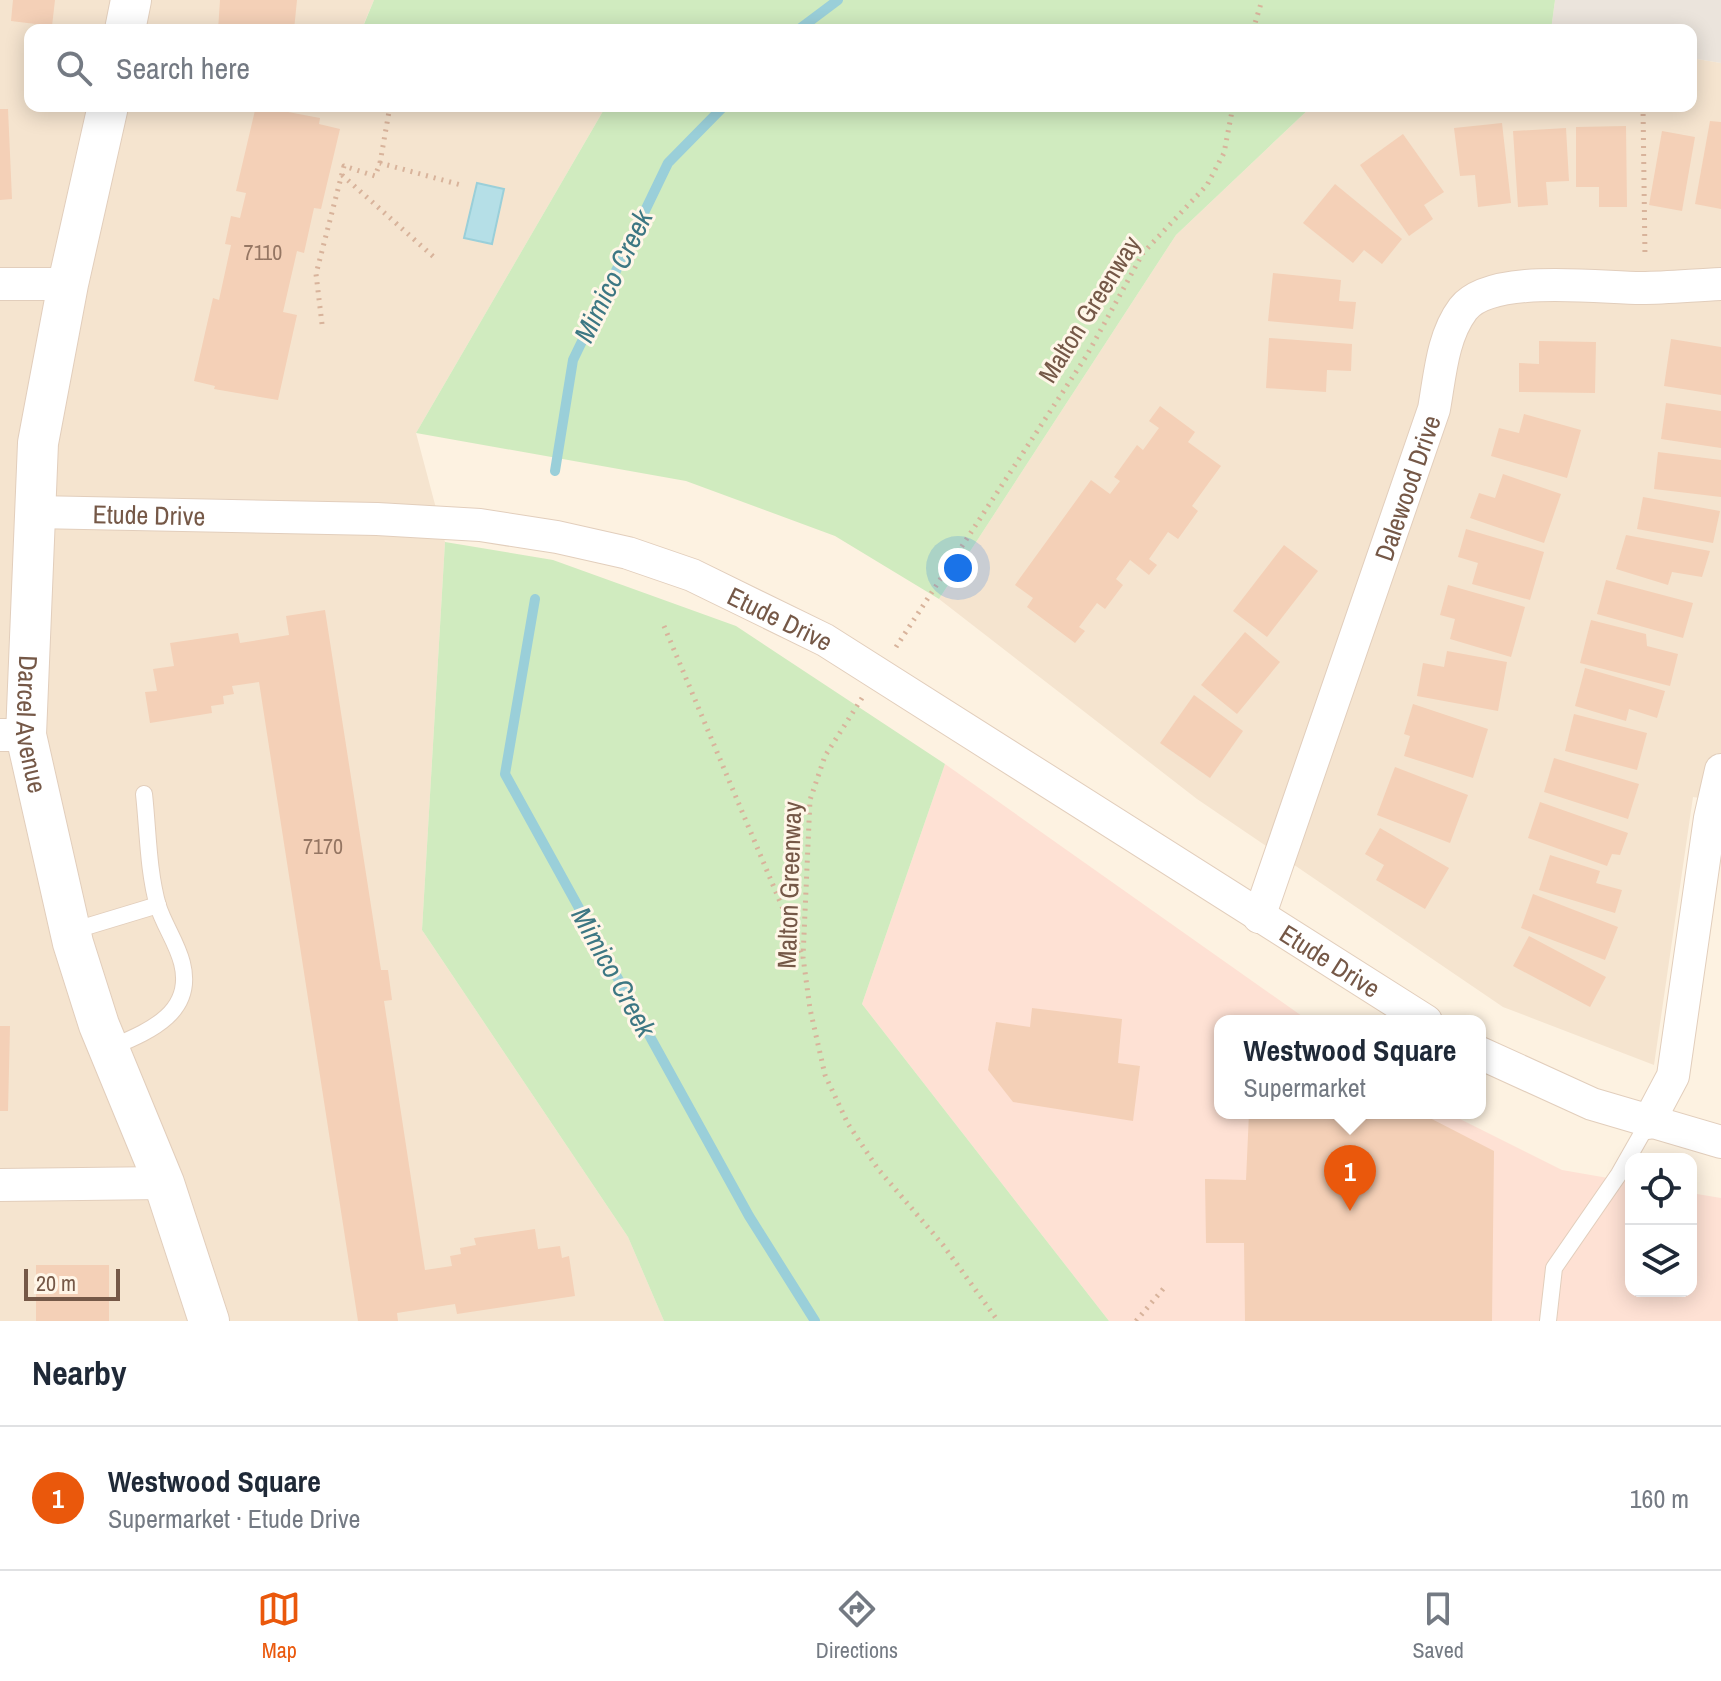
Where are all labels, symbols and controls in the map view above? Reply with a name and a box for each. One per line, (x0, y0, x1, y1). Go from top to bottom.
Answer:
search box (24, 24, 1697, 112)
icon: search (52, 46, 96, 90)
text: Search here (116, 48, 250, 88)
water label: Mimico Creek (565, 202, 662, 349)
street label: Malton Greenway (1030, 229, 1148, 389)
house number: 7110 (244, 237, 282, 267)
street label: Dalewood Drive (1366, 410, 1448, 565)
street label: Etude Drive (92, 496, 206, 533)
your location (938, 548, 978, 588)
street label: Etude Drive (722, 578, 840, 658)
street label: Darcel Avenue (8, 655, 56, 796)
street label: Malton Greenway (769, 801, 809, 969)
house number: 7170 (303, 831, 343, 861)
water label: Mimico Creek (563, 900, 666, 1045)
street label: Etude Drive (1273, 915, 1387, 1005)
popup (1214, 1015, 1486, 1119)
text: Westwood Square (1244, 1030, 1456, 1070)
text: Supermarket (1244, 1070, 1366, 1105)
pin: 1 (1324, 1145, 1376, 1211)
map controls (1625, 1153, 1697, 1297)
button: locate (1625, 1153, 1697, 1225)
button: layers (1625, 1225, 1697, 1297)
scale bar (24, 1265, 120, 1301)
text: 20 m (36, 1268, 76, 1298)
text: Nearby (32, 1350, 127, 1396)
text: Westwood Square (108, 1461, 321, 1501)
text: 1 (52, 1481, 64, 1516)
text: 160 m (1630, 1481, 1689, 1516)
text: Supermarket · Etude Drive (108, 1501, 360, 1536)
tab: Map (257, 1587, 301, 1665)
tab: Directions (816, 1587, 898, 1665)
tab: Saved (1413, 1587, 1464, 1665)

